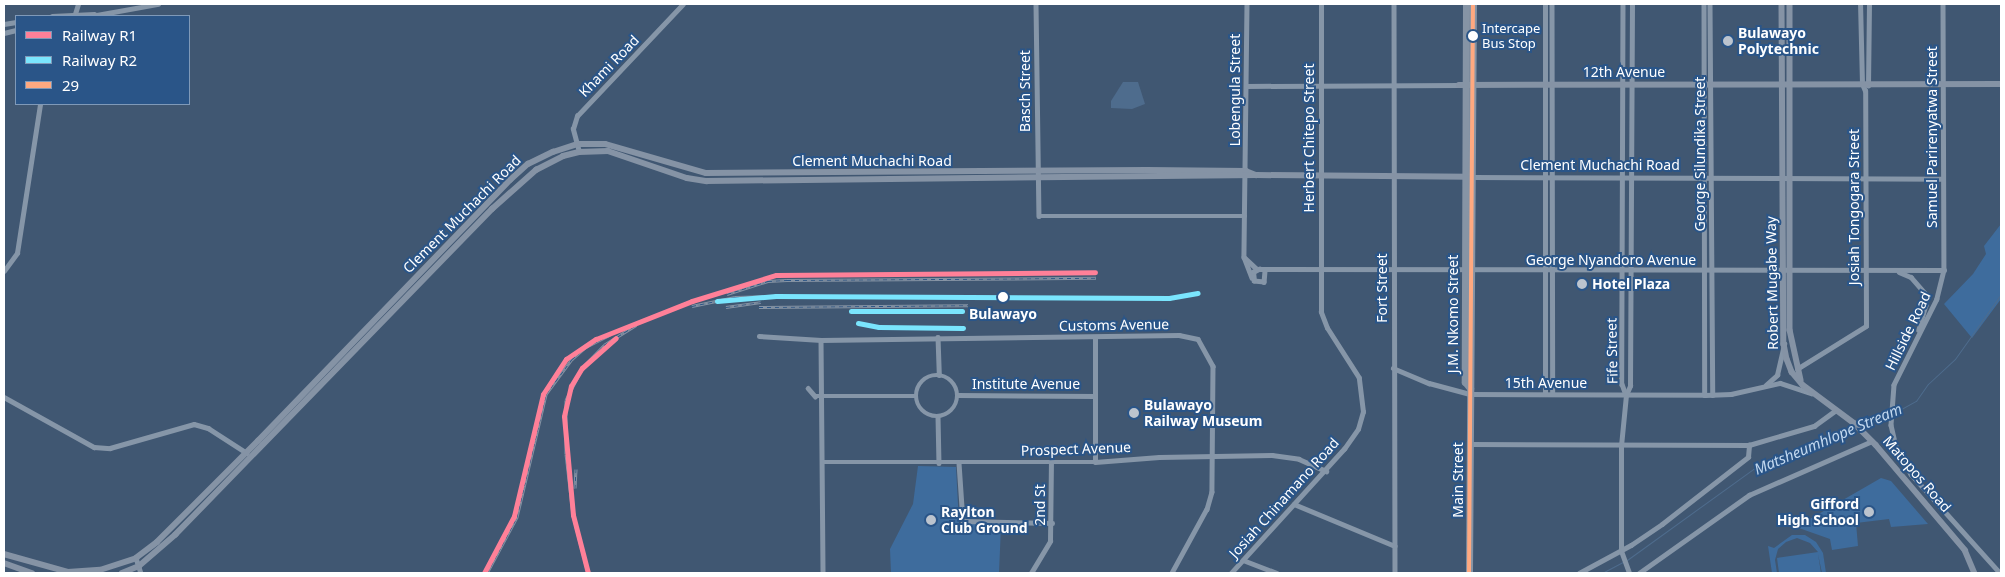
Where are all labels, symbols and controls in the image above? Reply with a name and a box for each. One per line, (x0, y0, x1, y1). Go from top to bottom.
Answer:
legend (15, 15, 190, 105)
place label: Intercape Bus Stop (1482, 21, 1540, 52)
text: Railway R1 (62, 25, 137, 45)
place label: Bulawayo Polytechnic (1738, 25, 1819, 58)
marker: Intercape Bus Stop (1468, 31, 1478, 41)
street label: Khami Road (575, 32, 643, 100)
street label: Lobengula Street (1227, 34, 1243, 146)
marker: Bulawayo Polytechnic (1722, 35, 1734, 47)
street label: Samuel Parirenyatwa Street (1924, 46, 1940, 228)
text: Railway R2 (62, 50, 137, 70)
street label: Basch Street (1017, 50, 1033, 132)
street label: Herbert Chitepo Street (1301, 64, 1317, 212)
street label: 12th Avenue (1583, 64, 1665, 80)
text: 29 (62, 75, 79, 95)
street label: George Silundika Street (1692, 77, 1708, 231)
street label: Josiah Tongogara Street (1846, 129, 1862, 285)
street label: Clement Muchachi Road (400, 152, 524, 276)
street label: Clement Muchachi Road (792, 153, 952, 169)
street label: Clement Muchachi Road (1520, 157, 1680, 173)
street label: Robert Mugabe Way (1762, 216, 1782, 350)
street label: George Nyandoro Avenue (1526, 252, 1696, 268)
street label: Fort Street (1374, 253, 1390, 323)
street label: J.M. Nkomo Street (1445, 255, 1461, 373)
place label: Hotel Plaza (1592, 276, 1670, 292)
marker: Hotel Plaza (1576, 278, 1588, 290)
street label: Hillside Road (1882, 289, 1934, 373)
marker: Bulawayo (996, 290, 1010, 304)
place label: Bulawayo (969, 306, 1037, 322)
street label: Customs Avenue (1059, 316, 1169, 334)
street label: Fife Street (1603, 318, 1621, 384)
street label: 15th Avenue (1505, 375, 1587, 391)
street label: Institute Avenue (972, 376, 1080, 392)
place label: Bulawayo Railway Museum (1144, 397, 1262, 430)
water label: Matsheumhlope Stream (1751, 400, 1905, 478)
marker: Bulawayo Railway Museum (1128, 407, 1140, 419)
street label: Matopos Road (1879, 433, 1955, 515)
street label: Josiah Chinamano Road (1226, 435, 1342, 561)
street label: Prospect Avenue (1021, 439, 1131, 459)
street label: Main Street (1450, 442, 1466, 518)
street label: 2nd St (1032, 484, 1048, 526)
place label: Gifford High School (1777, 496, 1859, 528)
place label: Raylton Club Ground (941, 504, 1028, 536)
marker: Gifford High School (1863, 506, 1875, 518)
marker: Raylton Club Ground (925, 514, 937, 526)

